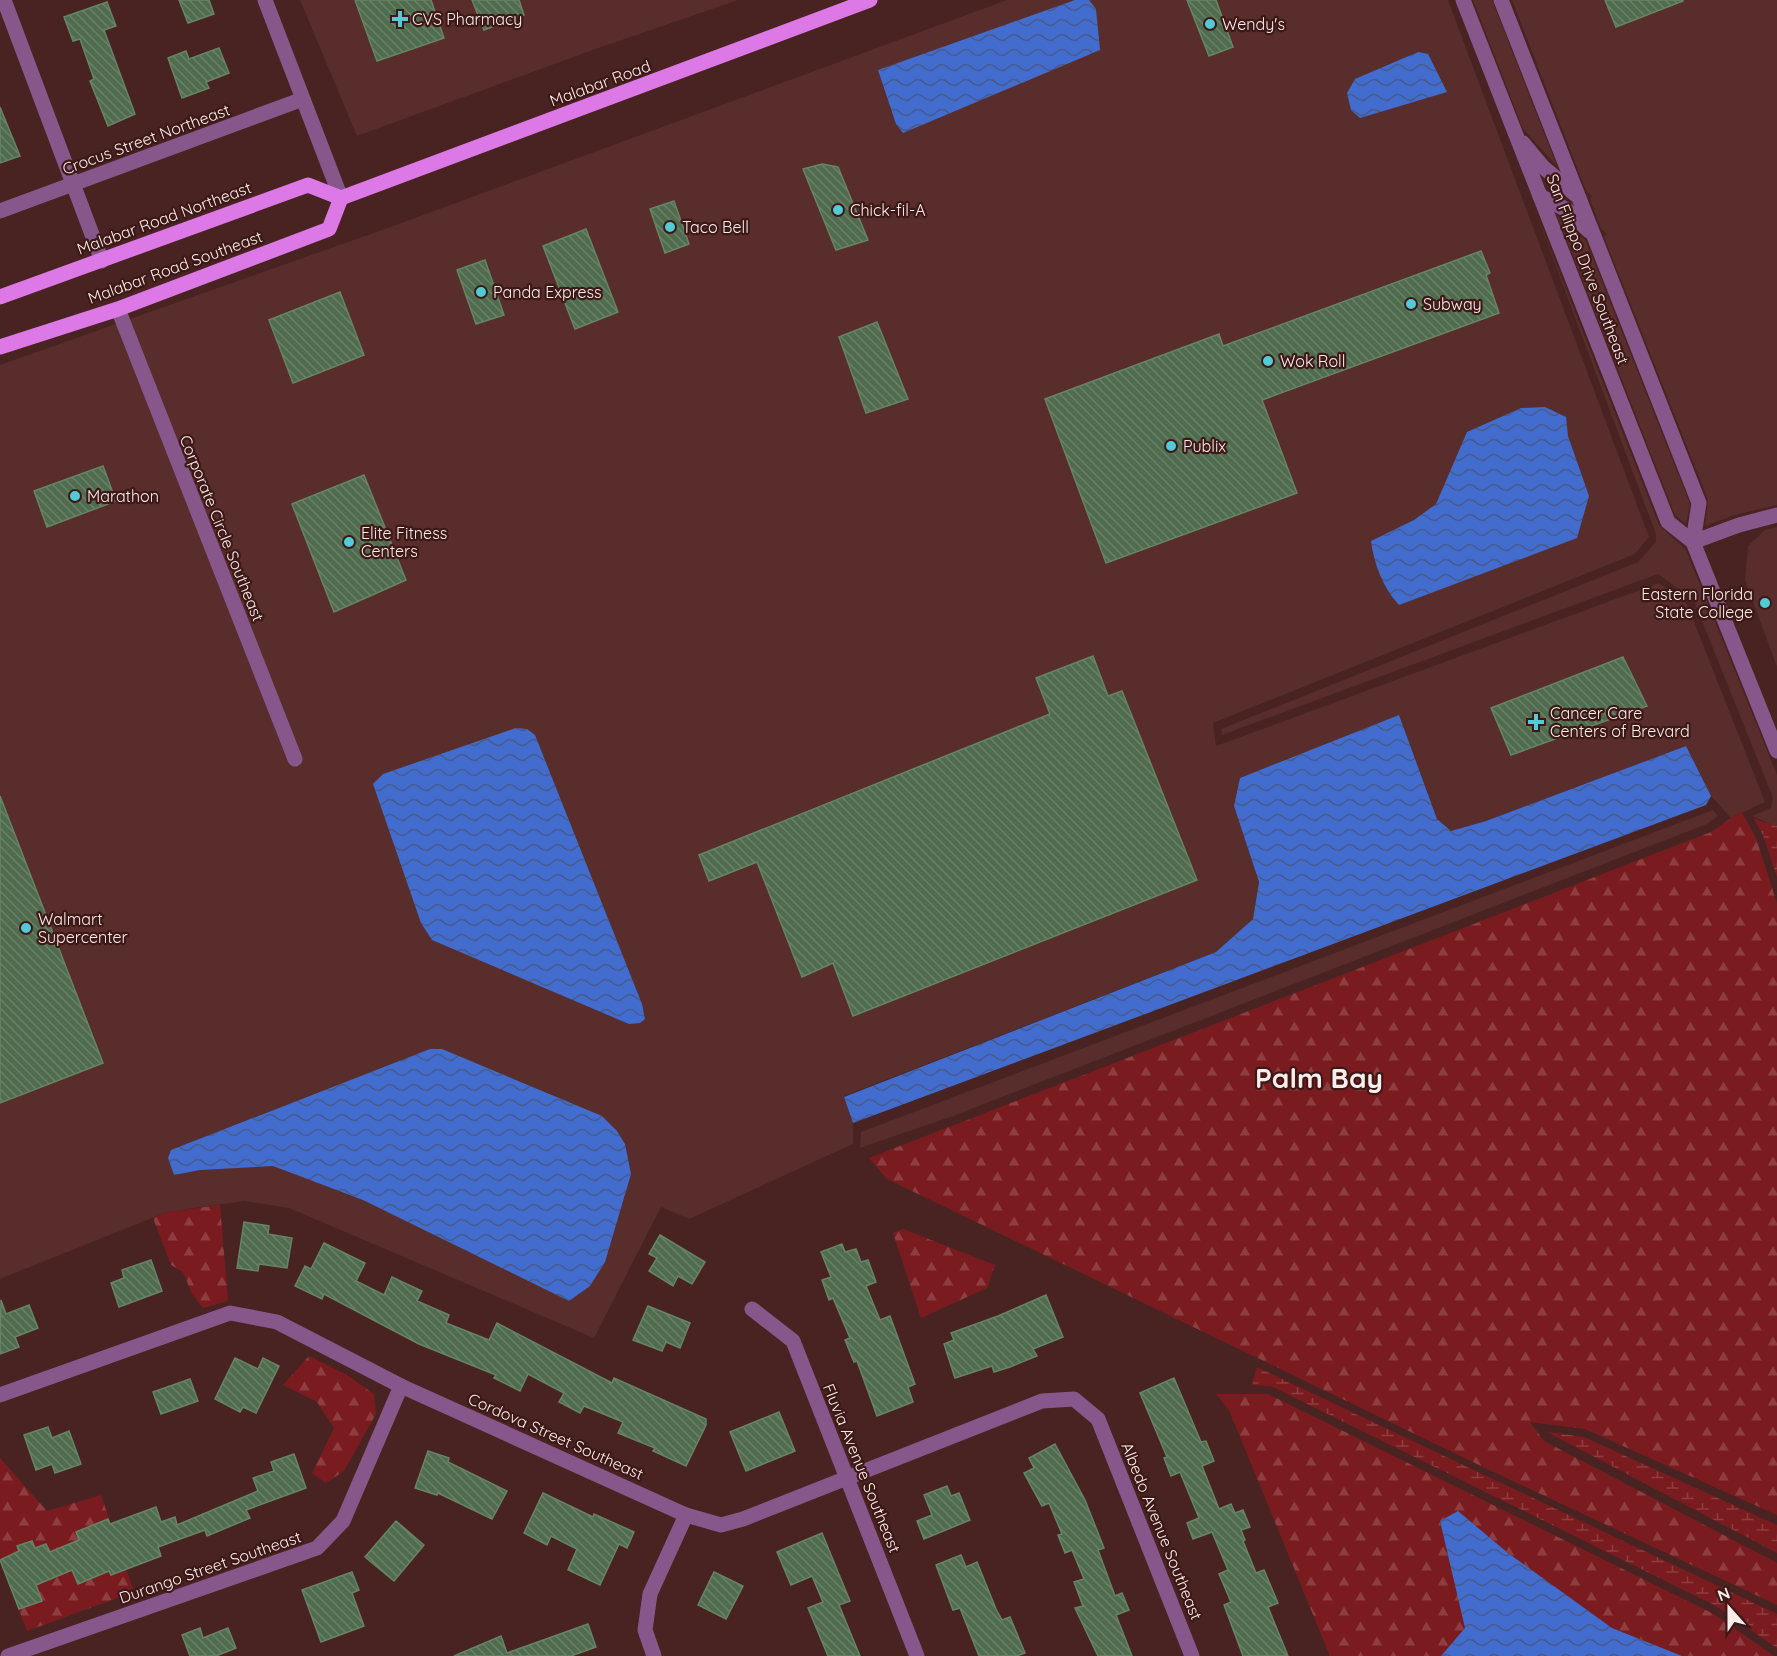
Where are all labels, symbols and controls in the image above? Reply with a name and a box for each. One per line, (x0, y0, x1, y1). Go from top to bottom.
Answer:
place label: CVS Pharmacy (412, 9, 522, 29)
marker: CVS Pharmacy (393, 12, 407, 26)
place label: Wendy's (1222, 14, 1285, 34)
marker: Wendy's (1203, 17, 1217, 31)
street label: Malabar Road (547, 55, 653, 111)
street label: Crocus Street Northeast (59, 99, 233, 179)
street label: San Filippo Drive Southeast (1542, 171, 1634, 367)
street label: Malabar Road Northeast (74, 177, 254, 259)
place label: Chick-fil-A (850, 200, 926, 220)
marker: Chick-fil-A (831, 203, 845, 217)
place label: Taco Bell (682, 217, 749, 237)
marker: Taco Bell (663, 220, 677, 234)
street label: Malabar Road Southeast (85, 226, 265, 308)
place label: Panda Express (493, 282, 602, 302)
marker: Panda Express (474, 285, 488, 299)
place label: Subway (1423, 294, 1482, 314)
marker: Subway (1404, 297, 1418, 311)
place label: Wok Roll (1280, 351, 1345, 371)
marker: Wok Roll (1261, 354, 1275, 368)
street label: Corporate Circle Southeast (175, 432, 269, 624)
place label: Publix (1183, 436, 1226, 456)
marker: Publix (1164, 439, 1178, 453)
place label: Marathon (87, 486, 159, 506)
marker: Marathon (68, 489, 82, 503)
place label: Elite Fitness Centers (361, 523, 447, 561)
marker: Elite Fitness Centers (342, 535, 356, 549)
place label: Eastern Florida State College (1641, 584, 1753, 622)
marker: Eastern Florida State College (1758, 596, 1772, 610)
place label: Cancer Care Centers of Brevard (1550, 703, 1690, 741)
marker: Cancer Care Centers of Brevard (1527, 713, 1545, 731)
place label: Walmart Supercenter (38, 909, 128, 947)
marker: Walmart Supercenter (19, 921, 33, 935)
district label: Palm Bay (1255, 1060, 1383, 1095)
street label: Fluvia Avenue Southeast (819, 1380, 905, 1556)
street label: Cordova Street Southeast (465, 1388, 647, 1484)
street label: Albedo Avenue Southeast (1117, 1439, 1207, 1623)
street label: Durango Street Southeast (116, 1526, 304, 1608)
north arrow (1699, 1578, 1759, 1638)
text: N (1715, 1583, 1733, 1605)

